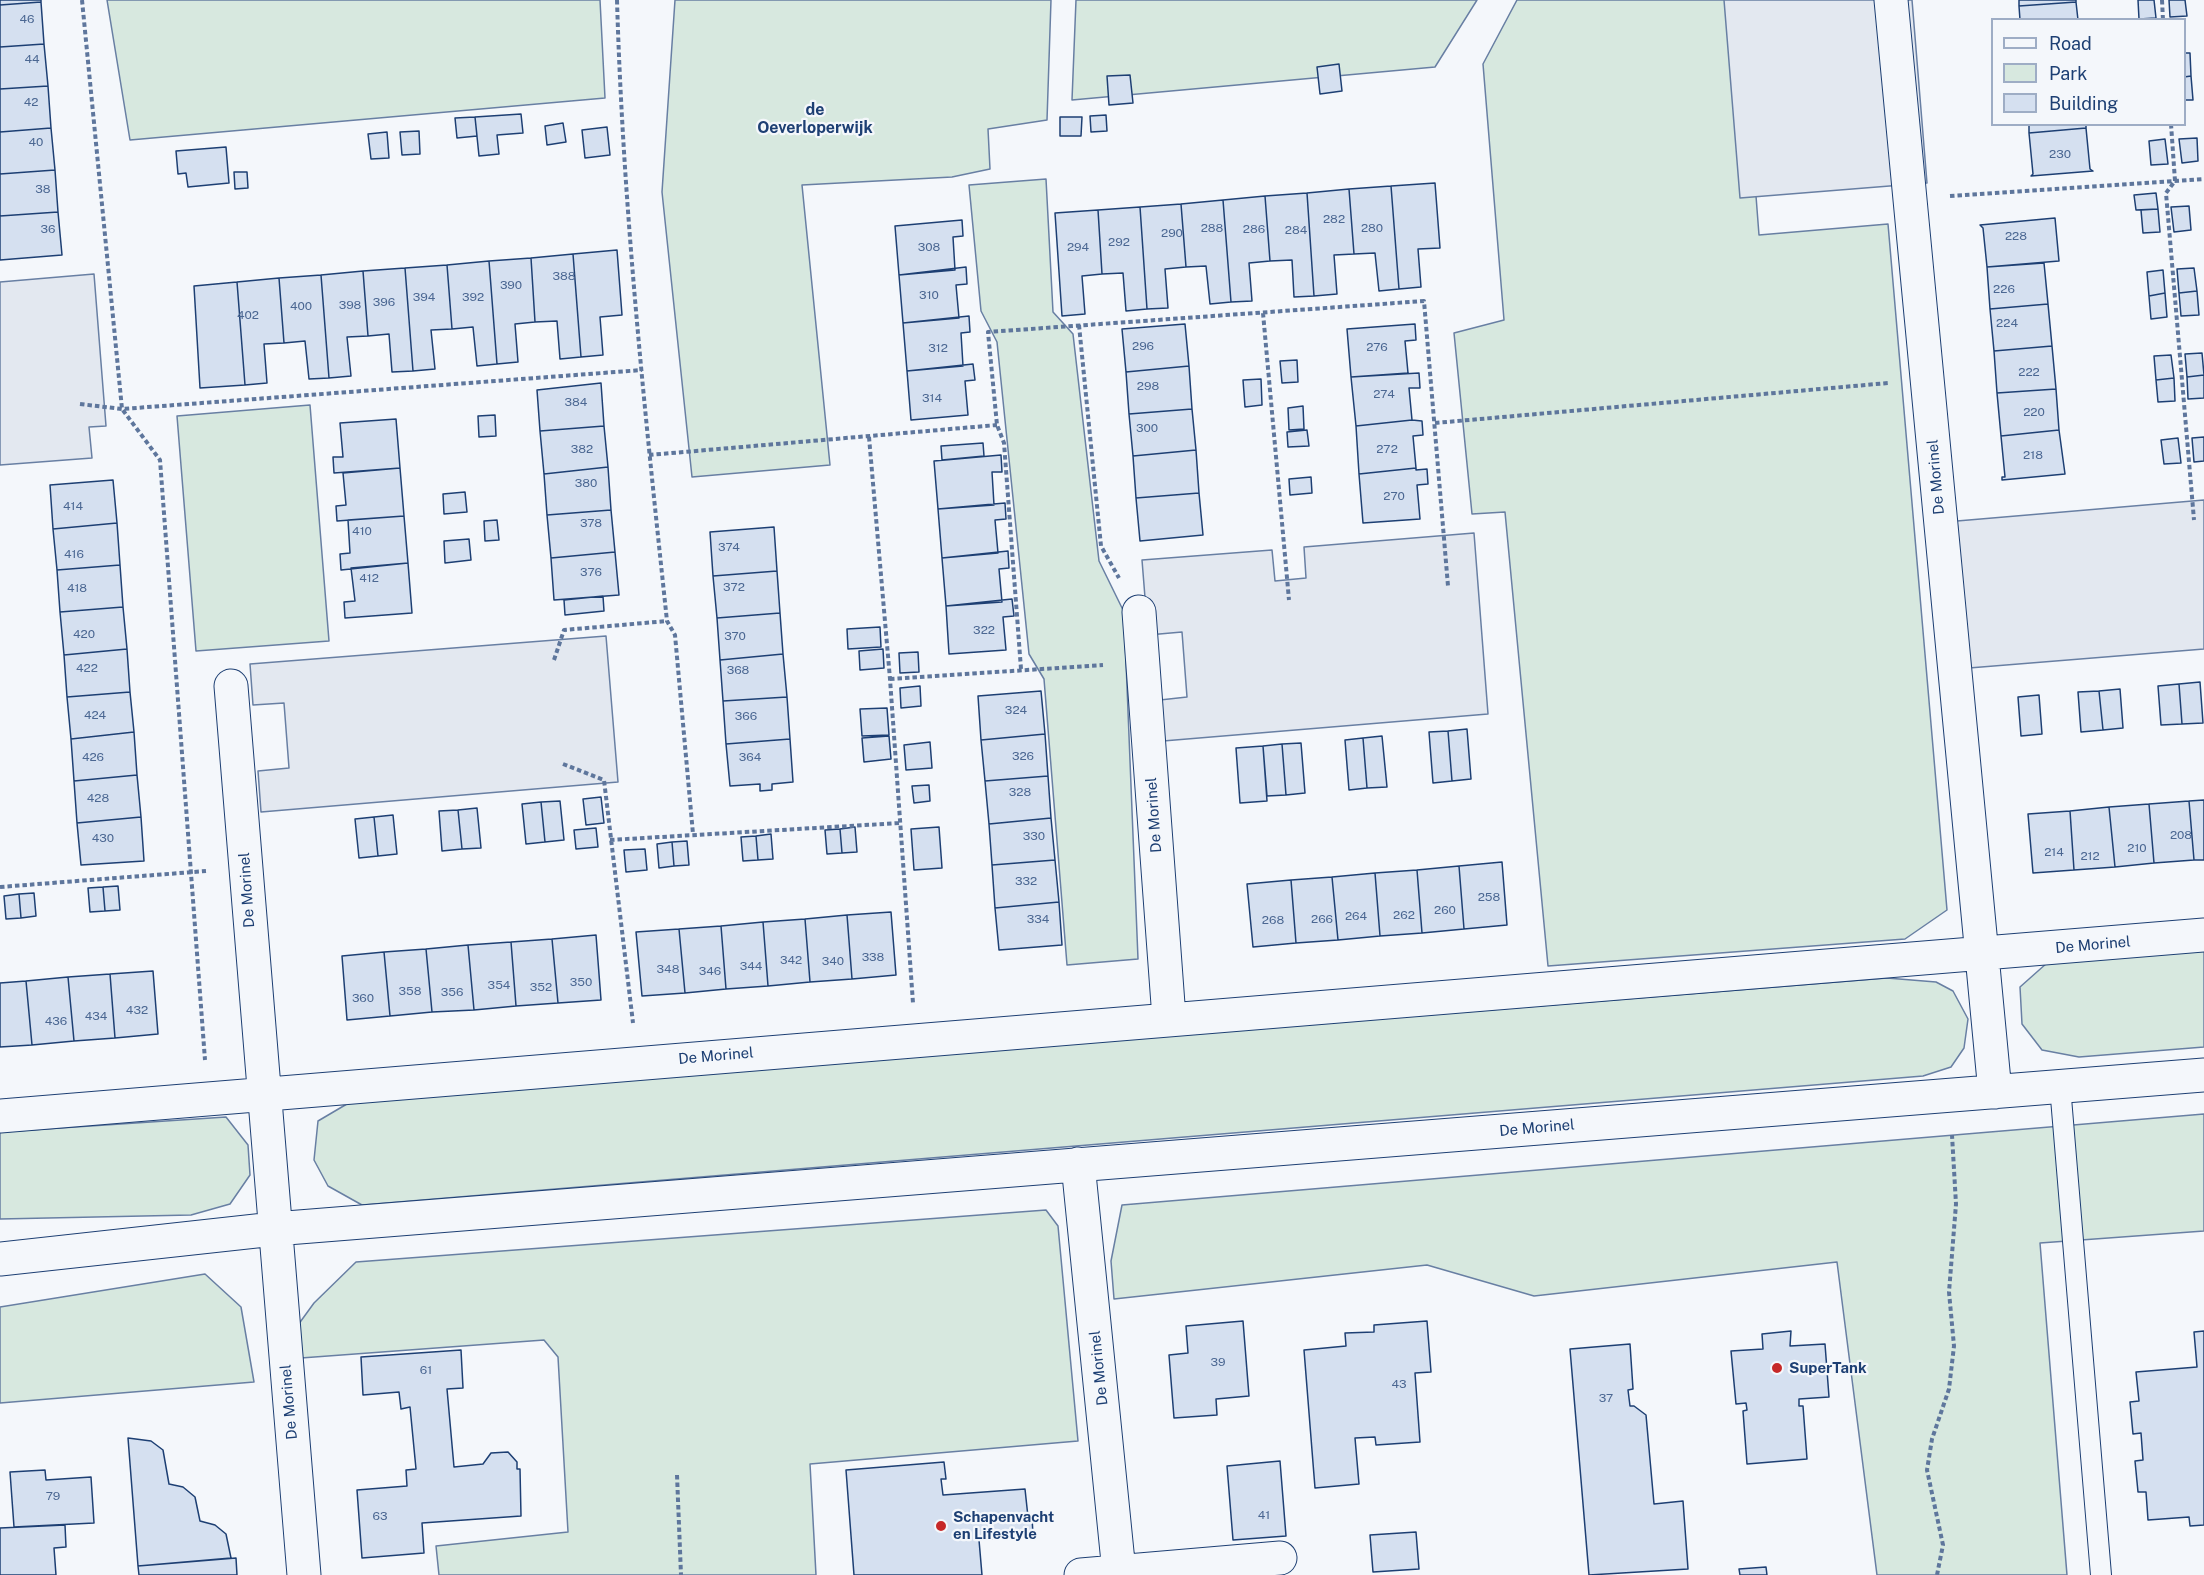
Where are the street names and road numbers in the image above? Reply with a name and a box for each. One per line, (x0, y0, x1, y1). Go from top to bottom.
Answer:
street label: De Morinel (1924, 439, 1948, 515)
street label: De Morinel (1142, 777, 1166, 853)
street label: De Morinel (235, 852, 259, 928)
street label: De Morinel (2055, 933, 2131, 957)
street label: De Morinel (678, 1044, 754, 1068)
street label: De Morinel (1499, 1116, 1575, 1140)
street label: De Morinel (1086, 1329, 1112, 1407)
street label: De Morinel (277, 1364, 301, 1440)

